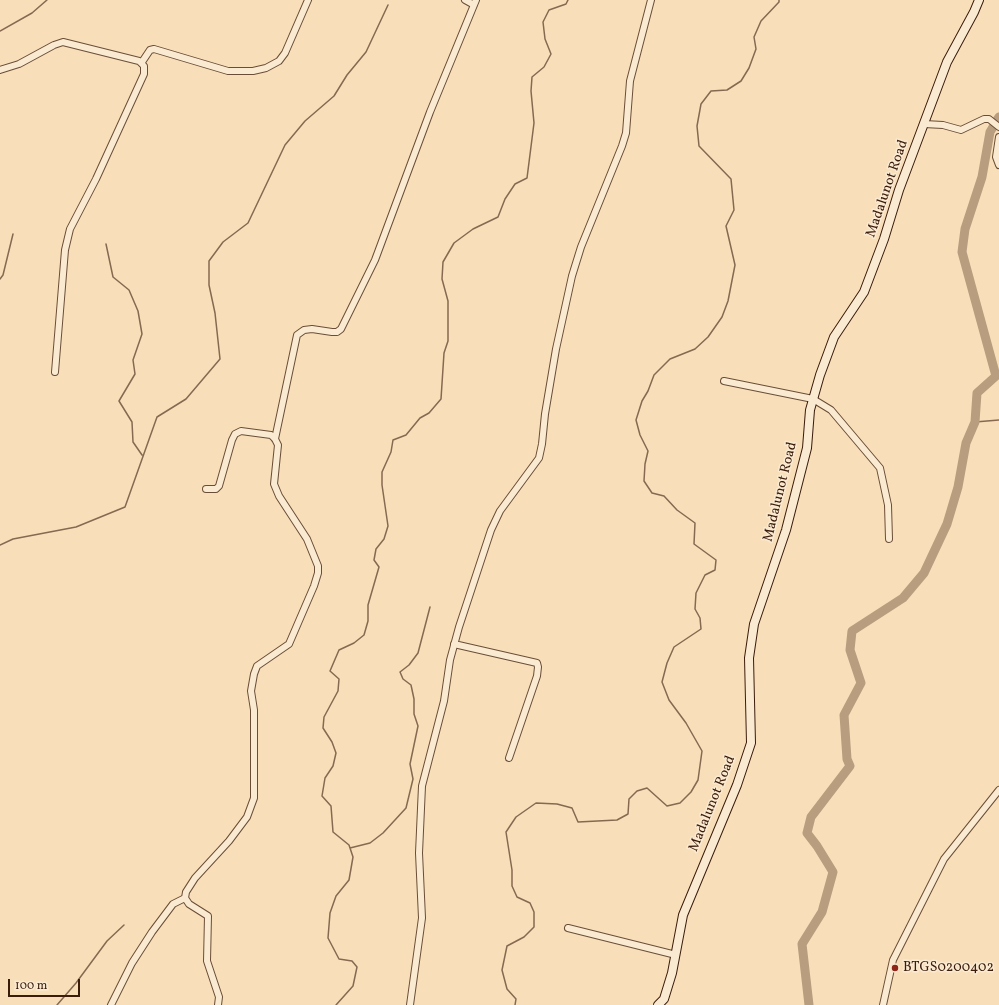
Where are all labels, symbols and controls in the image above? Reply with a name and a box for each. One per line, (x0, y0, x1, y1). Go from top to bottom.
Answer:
street label: Madalunot Road (863, 138, 913, 240)
street label: Madalunot Road (761, 440, 801, 544)
street label: Madalunot Road (686, 754, 740, 854)
place label: BTGS0200402 (903, 960, 994, 976)
marker: BTGS0200402 (890, 963, 900, 973)
scale bar (10, 971, 82, 997)
text: 100 m (15, 978, 47, 994)

